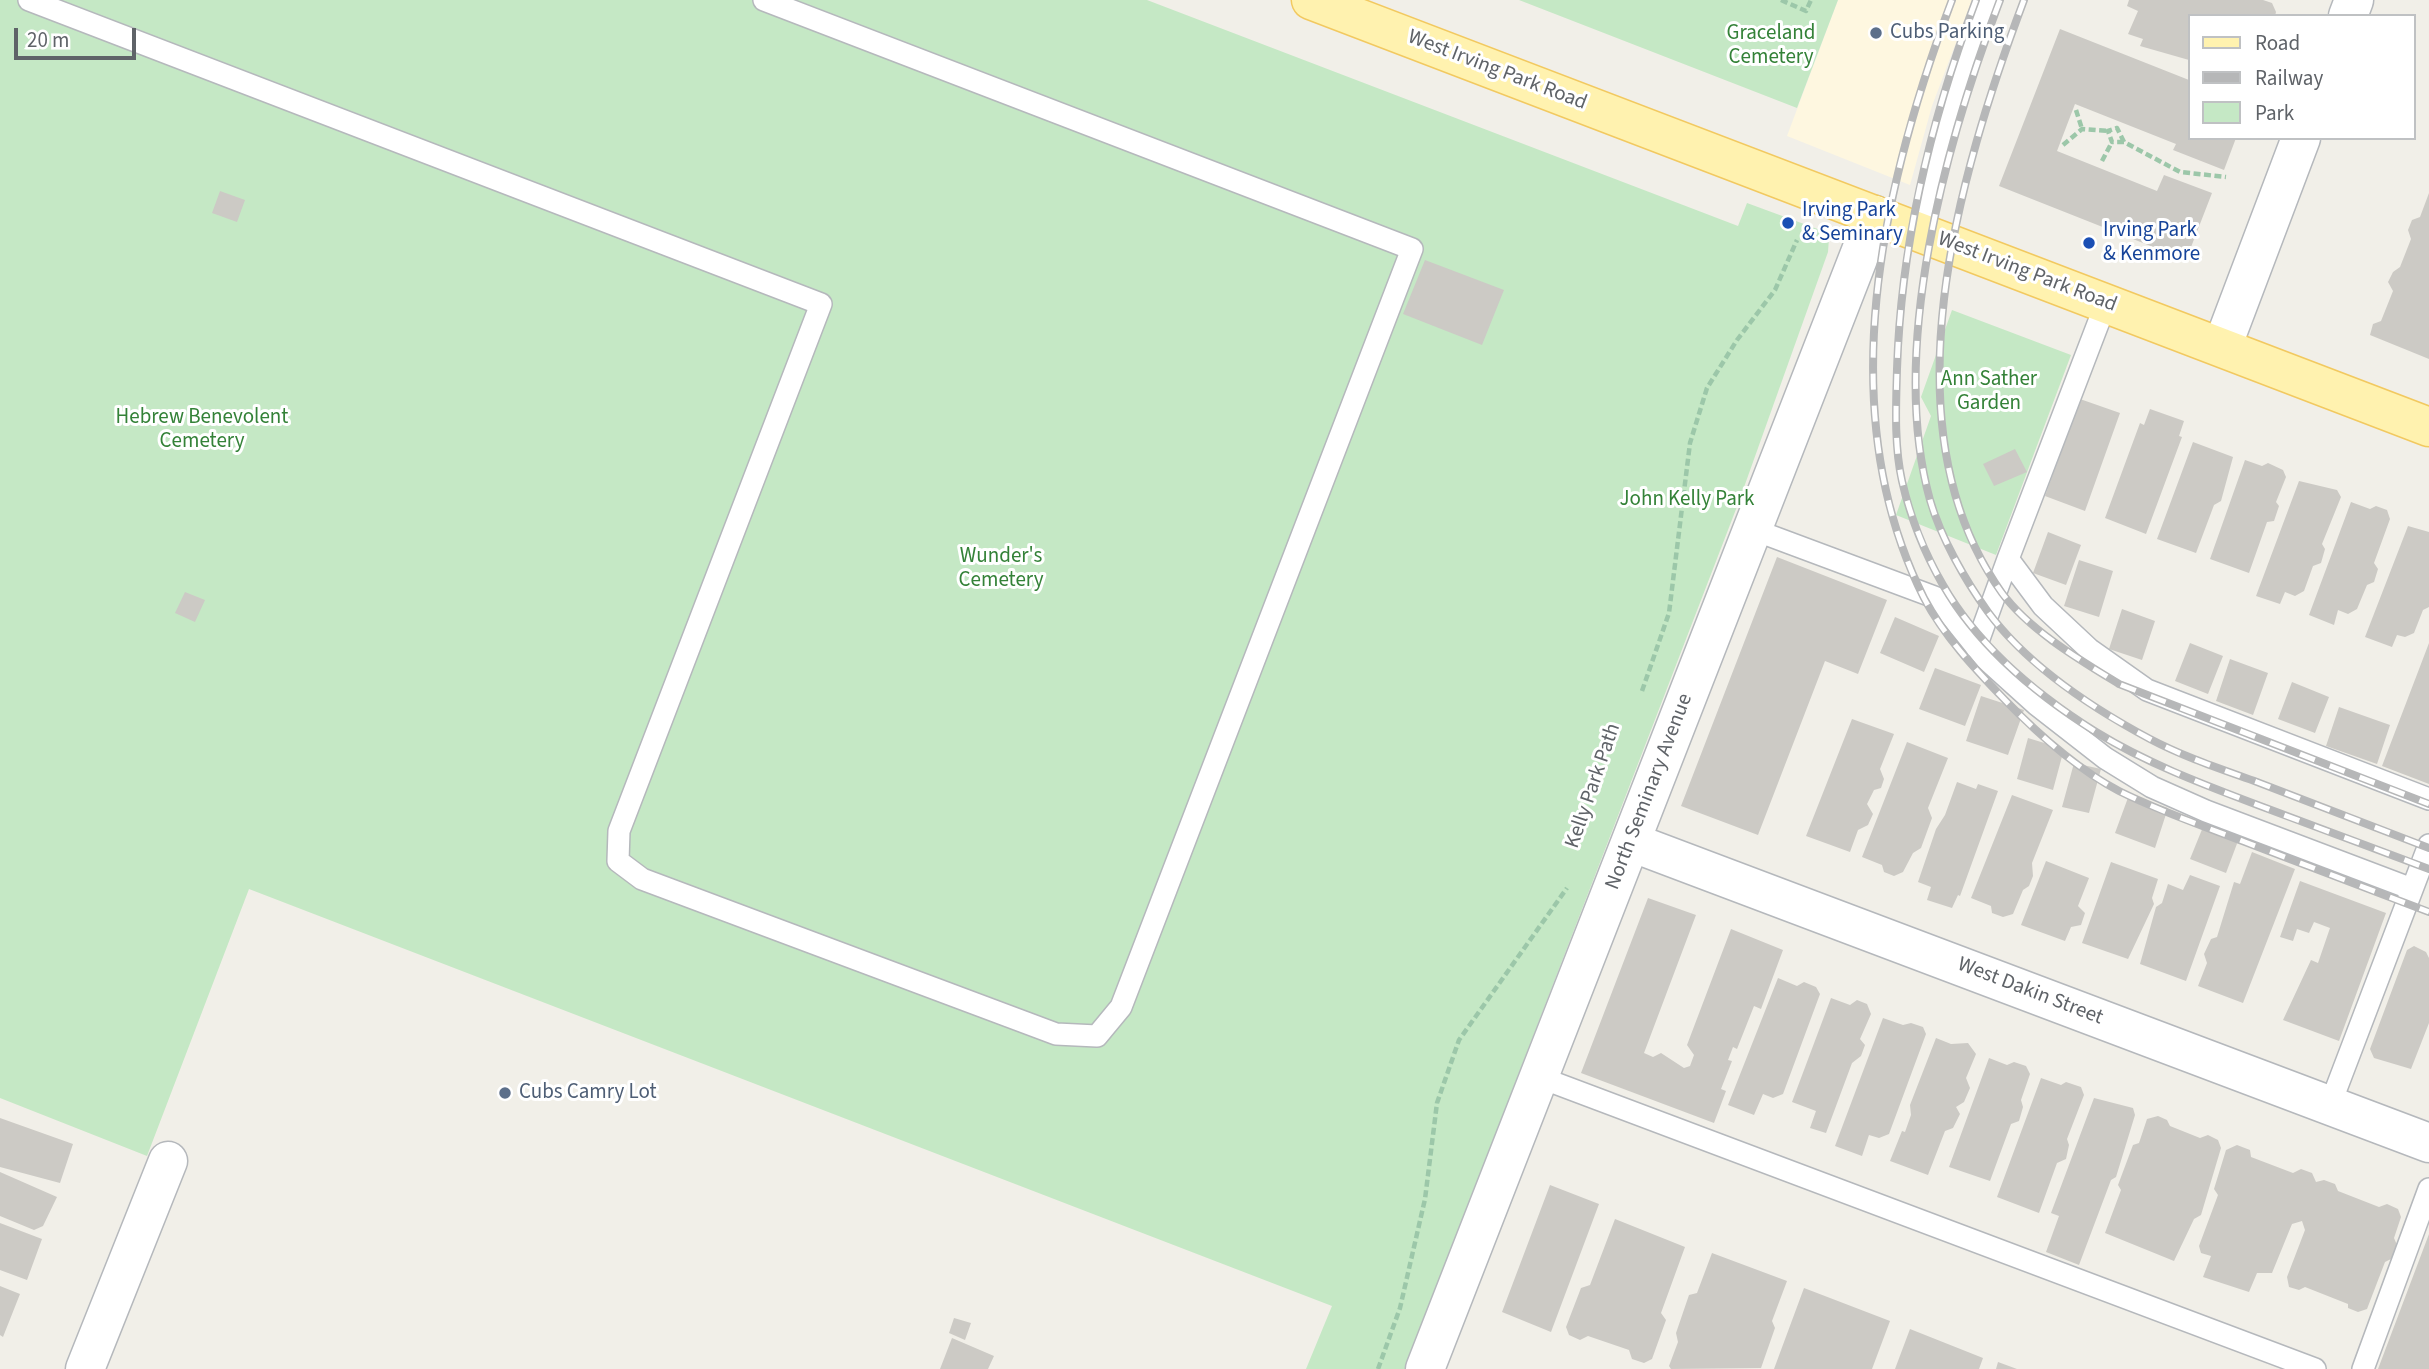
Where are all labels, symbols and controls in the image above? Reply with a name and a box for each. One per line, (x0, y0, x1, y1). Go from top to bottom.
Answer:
scale bar (18, 14, 140, 58)
legend (2188, 14, 2415, 140)
place label: Cubs Parking (1890, 20, 2004, 46)
park label: Graceland Cemetery (1727, 21, 1815, 71)
text: 20 m (27, 25, 69, 55)
street label: West Irving Park Road (1404, 25, 1590, 117)
marker: Cubs Parking (1868, 25, 1884, 41)
text: Road (2255, 28, 2300, 58)
text: Railway (2255, 63, 2323, 93)
text: Park (2255, 98, 2294, 128)
place label: Irving Park & Seminary (1802, 198, 1903, 248)
marker: Irving Park & Seminary (1780, 215, 1796, 231)
place label: Irving Park & Kenmore (2103, 218, 2200, 268)
street label: West Irving Park Road (1934, 227, 2120, 319)
marker: Irving Park & Kenmore (2081, 235, 2097, 251)
park label: Ann Sather Garden (1941, 367, 2037, 417)
park label: Hebrew Benevolent Cemetery (116, 405, 288, 455)
park label: John Kelly Park (1620, 487, 1754, 513)
park label: Wunder's Cemetery (959, 544, 1043, 594)
street label: North Seminary Avenue (1601, 690, 1699, 894)
street label: Kelly Park Path (1561, 720, 1627, 852)
street label: West Dakin Street (1954, 953, 2106, 1031)
place label: Cubs Camry Lot (519, 1080, 657, 1106)
marker: Cubs Camry Lot (497, 1085, 513, 1101)

